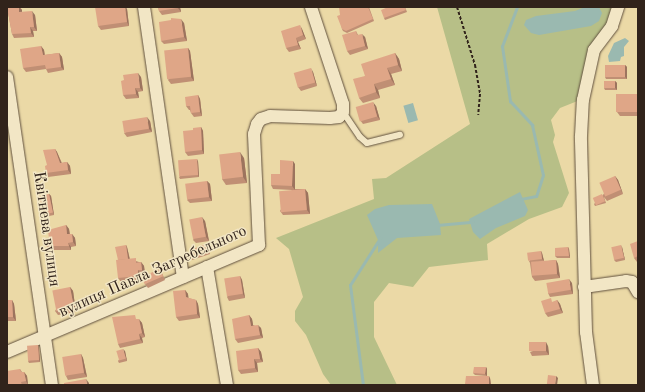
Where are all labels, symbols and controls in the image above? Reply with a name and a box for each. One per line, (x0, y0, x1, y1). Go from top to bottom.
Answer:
street label: Квітнева вулиця (28, 170, 64, 288)
street label: вулиця Павла Загребельного (56, 222, 250, 322)

